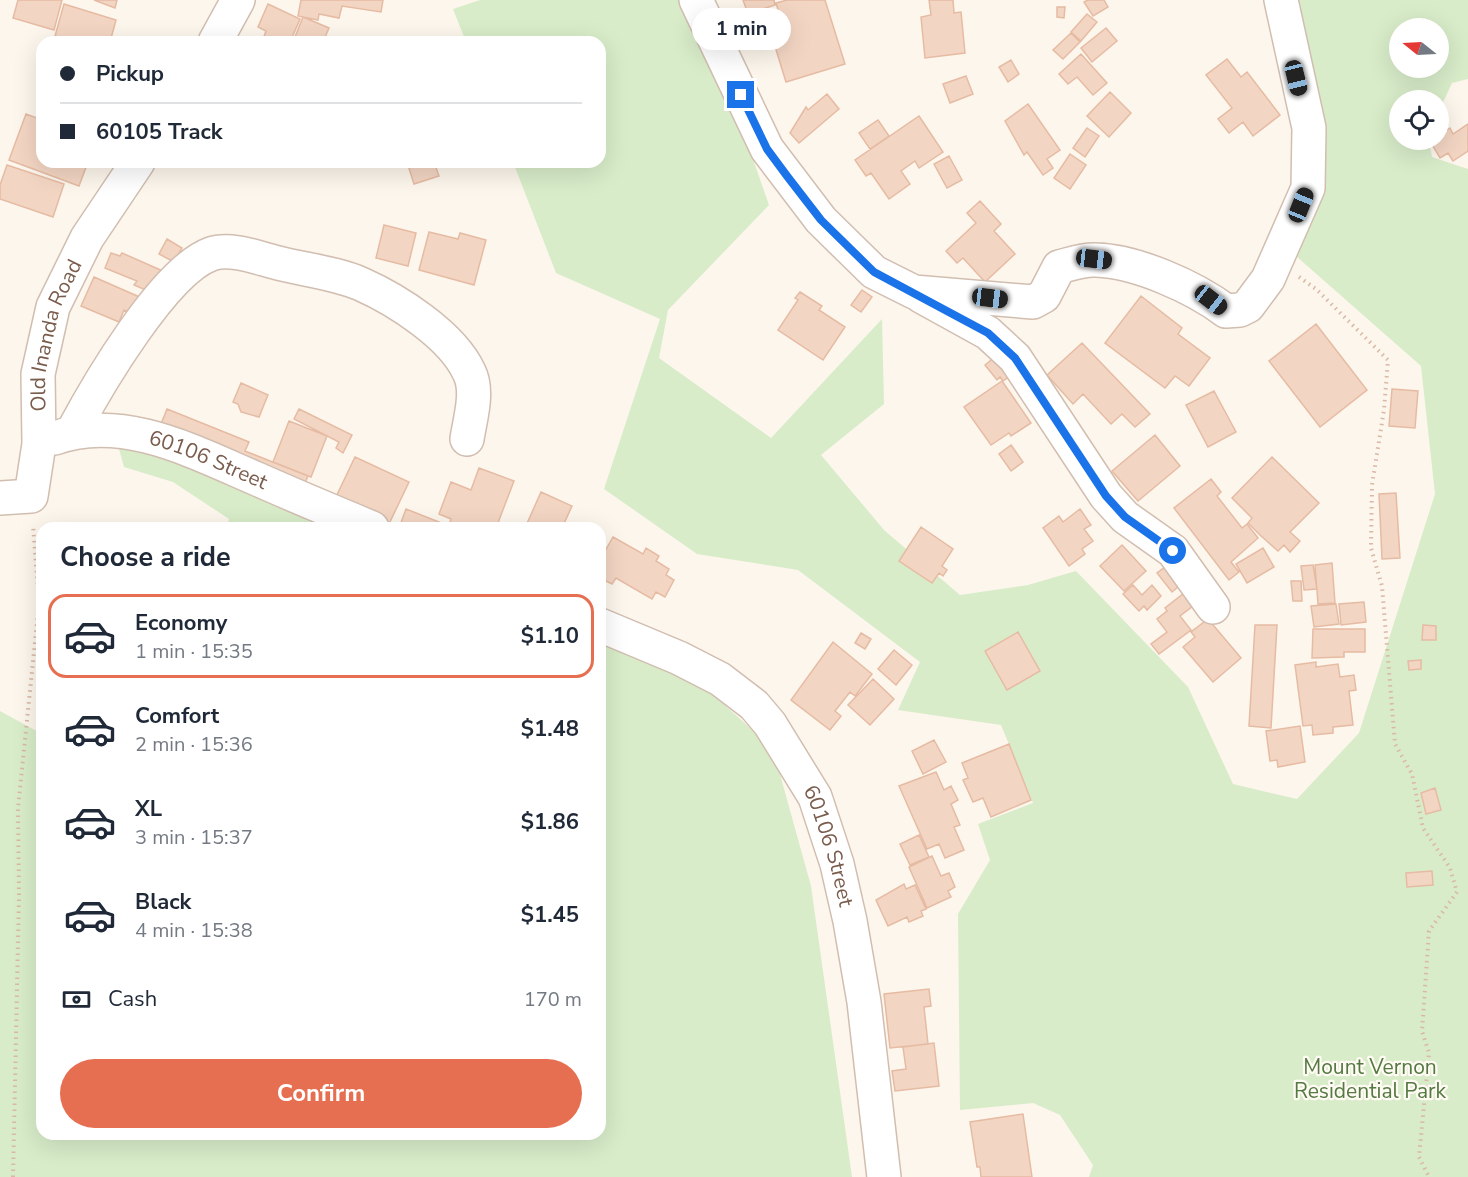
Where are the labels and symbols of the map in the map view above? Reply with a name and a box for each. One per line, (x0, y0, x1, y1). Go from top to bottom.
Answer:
callout: 1 min (692, 8, 790, 50)
north arrow (1389, 18, 1449, 78)
car (1283, 58, 1309, 98)
route end (727, 81, 754, 108)
car (1286, 185, 1316, 225)
car (1075, 248, 1113, 270)
street label: Old Inanda Road (24, 254, 88, 412)
car (1191, 282, 1231, 318)
car (971, 287, 1009, 309)
street label: 60106 Street (146, 423, 273, 496)
route start (1159, 537, 1186, 564)
street label: 60106 Street (797, 779, 860, 910)
park label: Mount Vernon Residential Park (1294, 1053, 1447, 1105)

